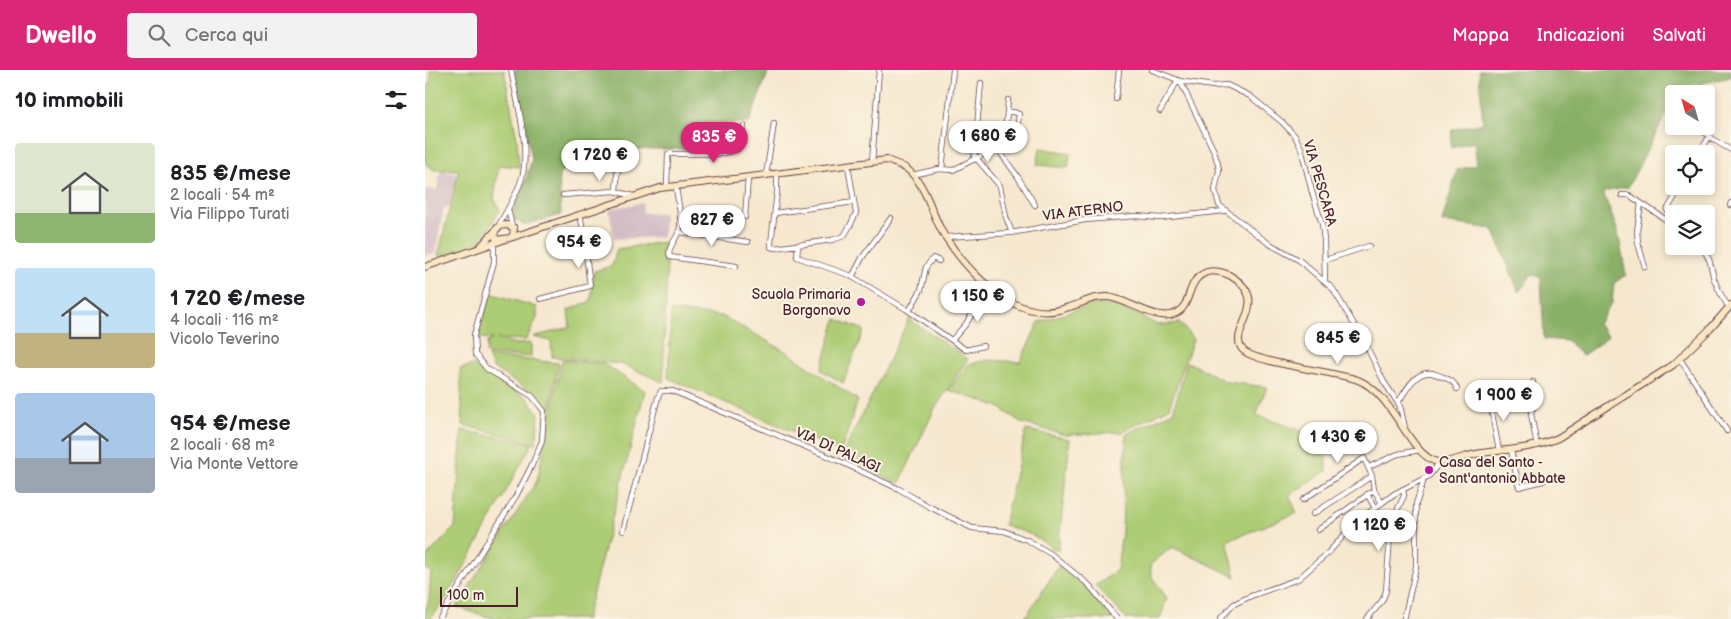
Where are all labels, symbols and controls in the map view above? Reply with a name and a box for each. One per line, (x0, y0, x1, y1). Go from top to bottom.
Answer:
search box (127, 13, 477, 58)
text: Dwello (25, 21, 97, 50)
icon: search (145, 21, 173, 49)
text: Cerca qui (185, 24, 268, 47)
text: Mappa (1452, 25, 1509, 46)
text: Indicazioni (1537, 25, 1625, 46)
text: Salvati (1653, 25, 1706, 46)
north arrow (1665, 85, 1715, 135)
map controls (1665, 85, 1715, 255)
icon: filters (382, 86, 410, 114)
text: 10 immobili (15, 88, 123, 113)
pin: 1 680 € (942, 121, 1034, 163)
pin: 835 € (679, 122, 749, 164)
text: 1 680 € (960, 127, 1016, 146)
text: 835 € (692, 128, 736, 147)
street label: VIA PESCARA (1300, 138, 1341, 228)
pin: 1 720 € (554, 140, 646, 182)
button: locate (1665, 145, 1715, 195)
text: 1 720 € (572, 146, 628, 165)
text: 835 €/mese (170, 161, 291, 186)
icon: home (55, 163, 115, 223)
text: 2 locali · 54 m² (170, 186, 275, 205)
street label: VIA ATERNO (1042, 198, 1125, 224)
pin: 827 € (677, 204, 747, 247)
text: Via Filippo Turati (170, 205, 290, 224)
button: layers (1665, 205, 1715, 255)
text: 827 € (690, 211, 734, 230)
pin: 954 € (544, 226, 614, 269)
text: 954 € (557, 233, 601, 252)
pin: 1 150 € (932, 280, 1024, 323)
text: 1 720 €/mese (170, 286, 305, 311)
place label: Scuola Primaria Borgonovo (752, 286, 851, 319)
text: 1 150 € (951, 287, 1005, 306)
icon: home (55, 288, 115, 348)
marker: Scuola Primaria Borgonovo (855, 296, 867, 308)
text: 4 locali · 116 m² (170, 311, 279, 330)
pin: 845 € (1303, 322, 1373, 365)
text: 845 € (1316, 329, 1360, 348)
text: Vicolo Teverino (170, 330, 280, 349)
pin: 1 900 € (1458, 380, 1550, 422)
text: 1 900 € (1476, 386, 1532, 405)
text: 954 €/mese (170, 411, 291, 436)
icon: home (55, 413, 115, 473)
pin: 1 430 € (1292, 422, 1384, 464)
street label: VIA DI PALAGI (793, 424, 883, 476)
text: 1 430 € (1310, 428, 1366, 447)
text: 2 locali · 68 m² (170, 436, 275, 455)
place label: Casa del Santo - Sant'antonio Abbate (1439, 454, 1566, 487)
text: Via Monte Vettore (170, 455, 298, 474)
marker: Casa del Santo - Sant'antonio Abbate (1423, 464, 1435, 476)
pin: 1 120 € (1333, 510, 1425, 552)
text: 1 120 € (1352, 516, 1406, 535)
scale bar (440, 584, 517, 607)
text: 100 m (447, 587, 484, 604)

